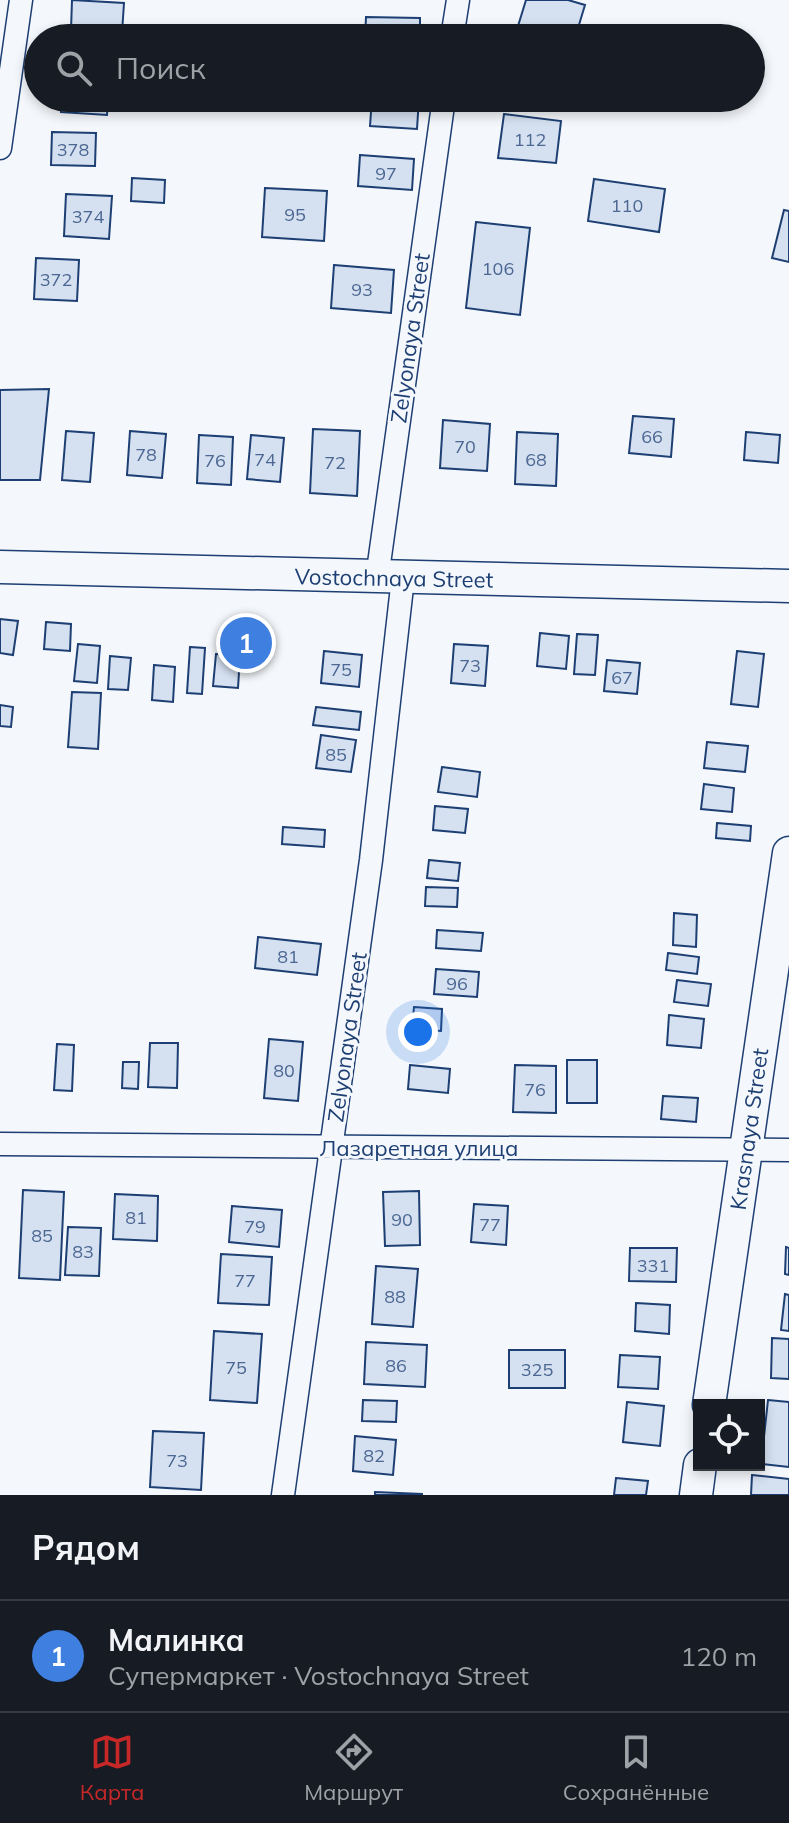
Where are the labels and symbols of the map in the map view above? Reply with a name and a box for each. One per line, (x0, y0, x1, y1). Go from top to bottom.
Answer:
house number: 112 (514, 128, 546, 151)
house number: 378 (57, 138, 89, 161)
house number: 97 (375, 162, 397, 185)
house number: 110 (611, 194, 643, 217)
house number: 95 (284, 203, 306, 226)
house number: 374 (72, 205, 104, 228)
street label: Zelyonaya Street (384, 251, 436, 425)
house number: 106 (482, 257, 514, 280)
house number: 372 (40, 268, 72, 291)
house number: 93 (351, 278, 373, 301)
house number: 66 (641, 425, 663, 448)
house number: 70 (454, 435, 476, 458)
house number: 78 (135, 443, 157, 466)
house number: 74 (254, 448, 276, 471)
house number: 68 (525, 448, 547, 471)
house number: 76 (204, 449, 226, 472)
house number: 72 (324, 451, 346, 474)
street label: Vostochnaya Street (294, 562, 494, 594)
pin: 1 (220, 613, 272, 673)
house number: 73 (459, 654, 481, 677)
house number: 75 (330, 658, 352, 681)
house number: 67 (611, 666, 633, 689)
house number: 85 (325, 743, 347, 766)
house number: 81 (277, 945, 299, 968)
street label: Zelyonaya Street (321, 950, 373, 1124)
house number: 96 (446, 972, 468, 995)
your location (398, 1012, 438, 1052)
street label: Krasnaya Street (724, 1046, 774, 1212)
house number: 80 (273, 1059, 295, 1082)
house number: 76 (524, 1078, 546, 1101)
street label: Лазаретная улица (320, 1134, 518, 1162)
house number: 81 (125, 1206, 147, 1229)
house number: 90 (391, 1208, 413, 1231)
house number: 77 (479, 1213, 501, 1236)
house number: 79 (244, 1215, 266, 1238)
house number: 85 (31, 1224, 53, 1247)
house number: 83 (72, 1240, 94, 1263)
house number: 331 (637, 1254, 669, 1277)
house number: 77 (234, 1269, 256, 1292)
house number: 88 (384, 1285, 406, 1308)
house number: 86 (385, 1354, 407, 1377)
house number: 75 (225, 1356, 247, 1379)
house number: 325 (521, 1358, 553, 1381)
house number: 82 (363, 1444, 385, 1467)
house number: 73 (166, 1449, 188, 1472)

